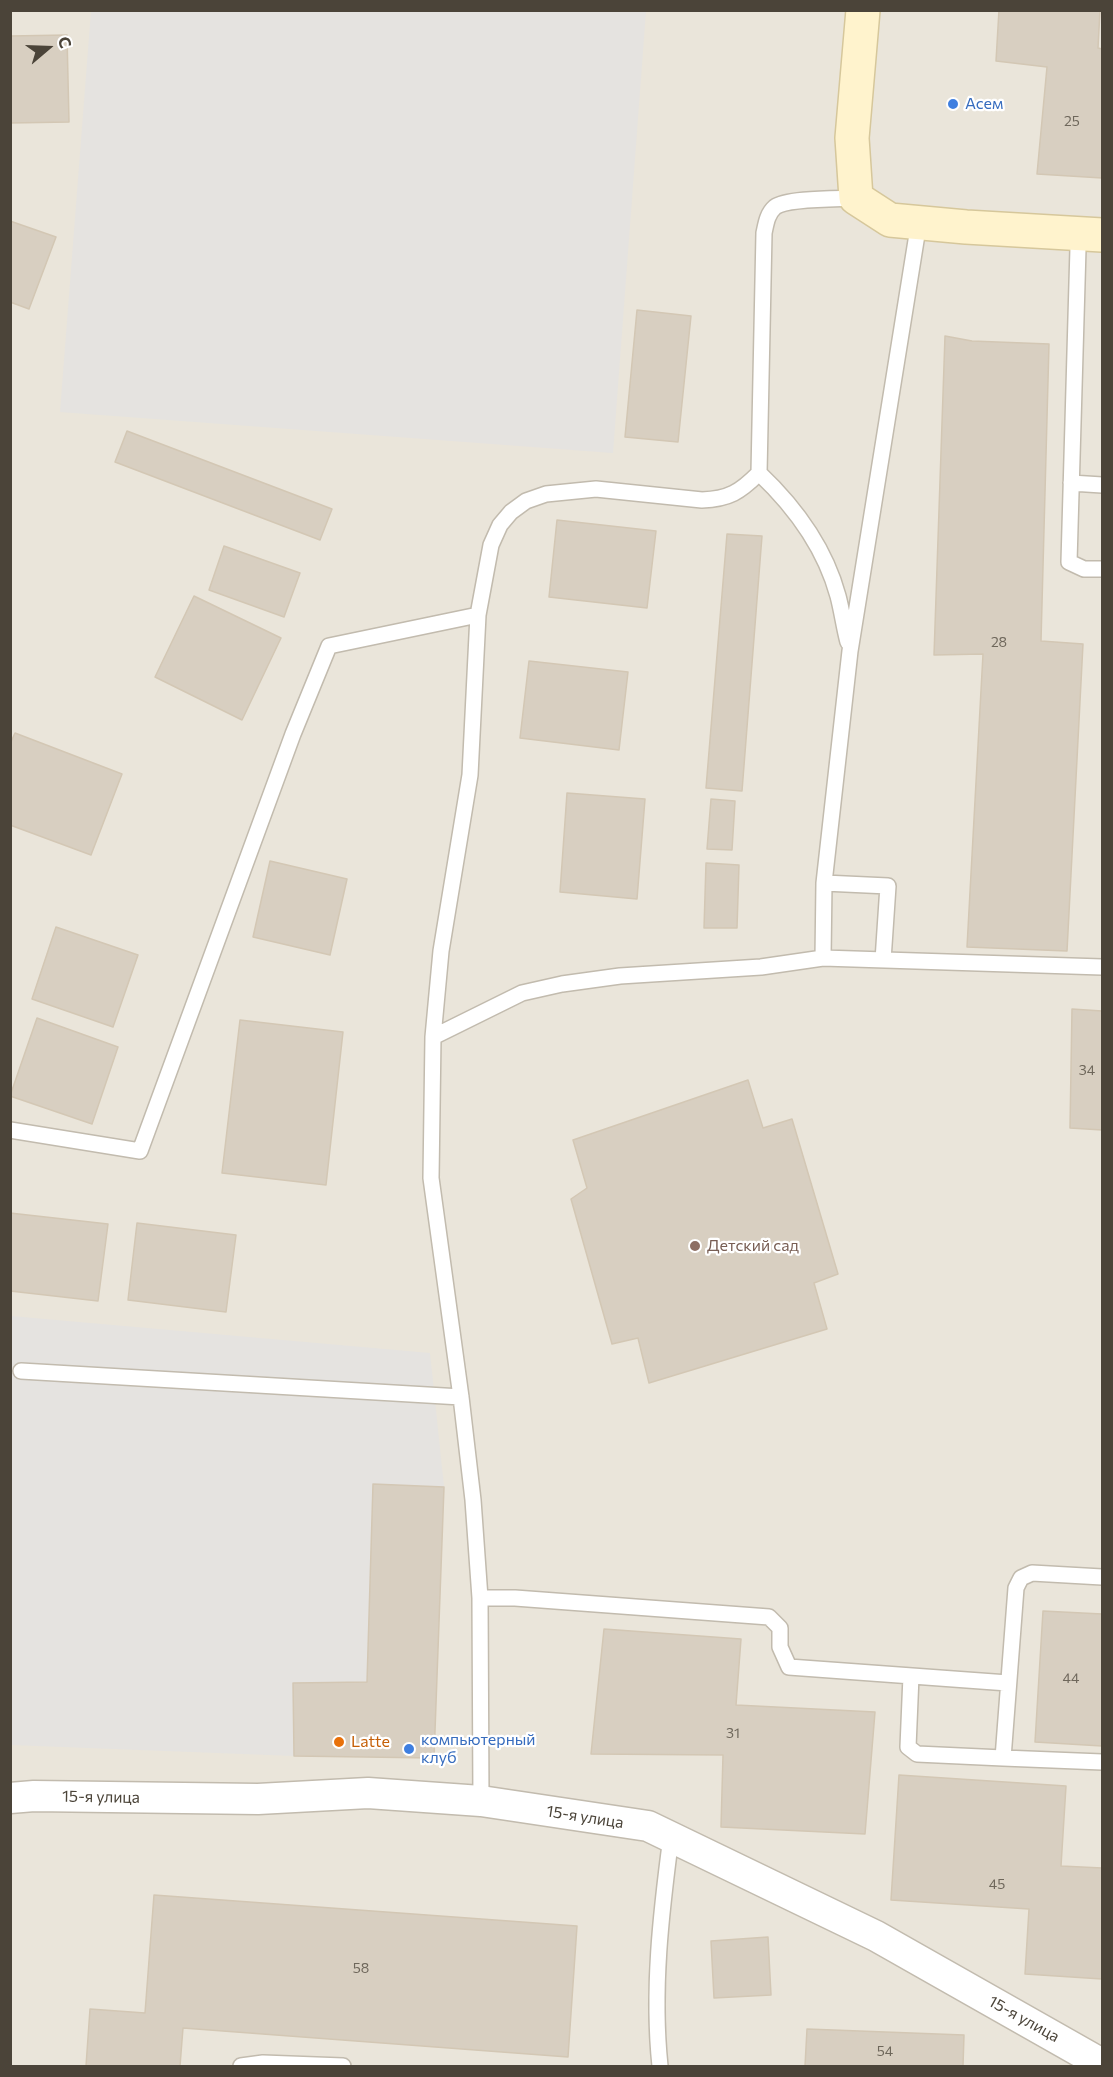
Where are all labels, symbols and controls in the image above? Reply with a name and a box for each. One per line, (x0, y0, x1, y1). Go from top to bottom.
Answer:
north arrow (18, 18, 78, 78)
text: С (55, 34, 76, 50)
place label: Асем (965, 94, 1003, 114)
marker: Асем (946, 97, 960, 111)
house number: 25 (1064, 113, 1080, 129)
house number: 28 (991, 634, 1007, 650)
house number: 34 (1079, 1062, 1095, 1078)
place label: Детский сад (707, 1236, 799, 1256)
marker: Детский сад (688, 1239, 702, 1253)
house number: 44 (1063, 1670, 1079, 1686)
house number: 31 (726, 1725, 740, 1741)
place label: компьютерный клуб (421, 1730, 536, 1768)
place label: Latte (351, 1732, 390, 1752)
marker: Latte (332, 1735, 346, 1749)
marker: компьютерный клуб (402, 1742, 416, 1756)
street label: 15-я улица (62, 1787, 140, 1807)
street label: 15-я улица (545, 1801, 625, 1833)
house number: 45 (989, 1876, 1005, 1892)
house number: 58 (353, 1960, 369, 1976)
street label: 15-я улица (985, 1992, 1063, 2046)
house number: 54 (877, 2043, 893, 2059)

